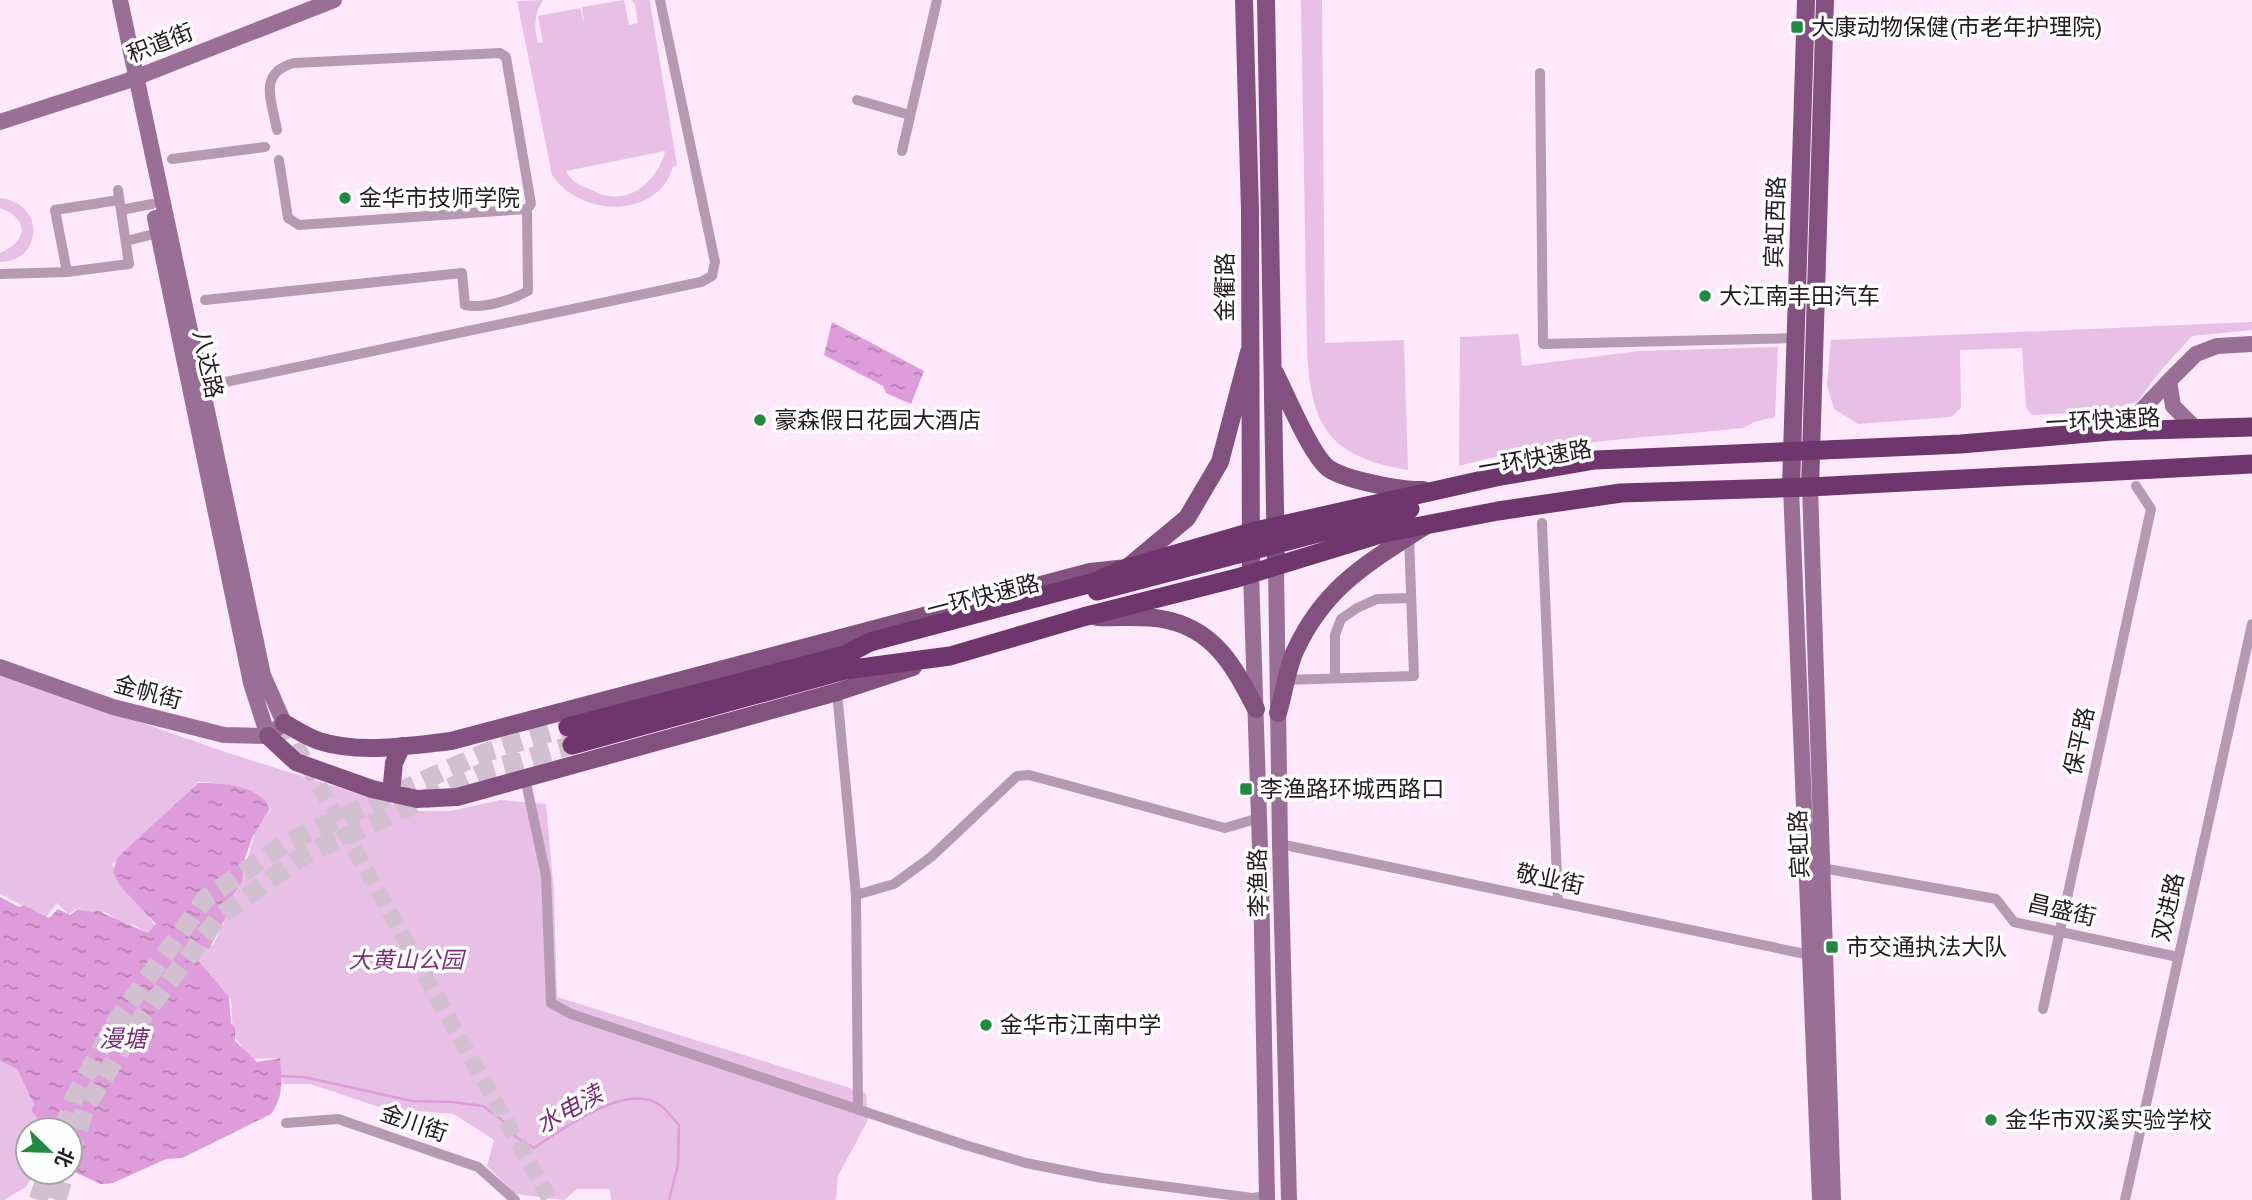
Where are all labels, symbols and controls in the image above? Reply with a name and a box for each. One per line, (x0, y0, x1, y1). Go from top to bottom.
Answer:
place label: 大康动物保健(市老年护理院) (1811, 14, 2103, 41)
street label: 积道街 (123, 18, 197, 68)
marker: 大康动物保健(市老年护理院) (1789, 19, 1805, 35)
street label: 宾虹西路 (1760, 176, 1790, 268)
place label: 金华市技师学院 (359, 185, 520, 211)
marker: 金华市技师学院 (337, 190, 353, 206)
street label: 金衢路 (1212, 253, 1238, 322)
place label: 大江南丰田汽车 (1719, 283, 1880, 309)
marker: 大江南丰田汽车 (1697, 288, 1713, 304)
street label: 八达路 (188, 328, 228, 400)
street label: 一环快速路 (2045, 404, 2161, 436)
place label: 豪森假日花园大酒店 (774, 407, 981, 433)
marker: 豪森假日花园大酒店 (752, 412, 768, 428)
street label: 一环快速路 (1476, 435, 1594, 481)
street label: 一环快速路 (924, 569, 1042, 623)
street label: 金帆街 (111, 671, 185, 713)
street label: 保平路 (2059, 705, 2099, 777)
place label: 李渔路环城西路口 (1260, 776, 1444, 802)
marker: 李渔路环城西路口 (1238, 781, 1254, 797)
street label: 宾虹路 (1785, 809, 1813, 879)
street label: 李渔路 (1244, 848, 1272, 918)
street label: 敬业街 (1514, 859, 1586, 899)
street label: 双进路 (2148, 870, 2188, 944)
street label: 昌盛街 (2025, 890, 2099, 930)
place label: 市交通执法大队 (1846, 934, 2007, 960)
marker: 市交通执法大队 (1824, 939, 1840, 955)
park label: 大黄山公园 (349, 947, 467, 973)
place label: 金华市江南中学 (1000, 1012, 1161, 1038)
marker: 金华市江南中学 (978, 1017, 994, 1033)
water label: 漫塘 (99, 1025, 151, 1052)
water label: 水电渎 (531, 1078, 610, 1138)
street label: 金川街 (377, 1099, 451, 1147)
place label: 金华市双溪实验学校 (2005, 1107, 2212, 1133)
marker: 金华市双溪实验学校 (1983, 1112, 1999, 1128)
north arrow (14, 1116, 84, 1186)
text: 北 (51, 1145, 78, 1170)

